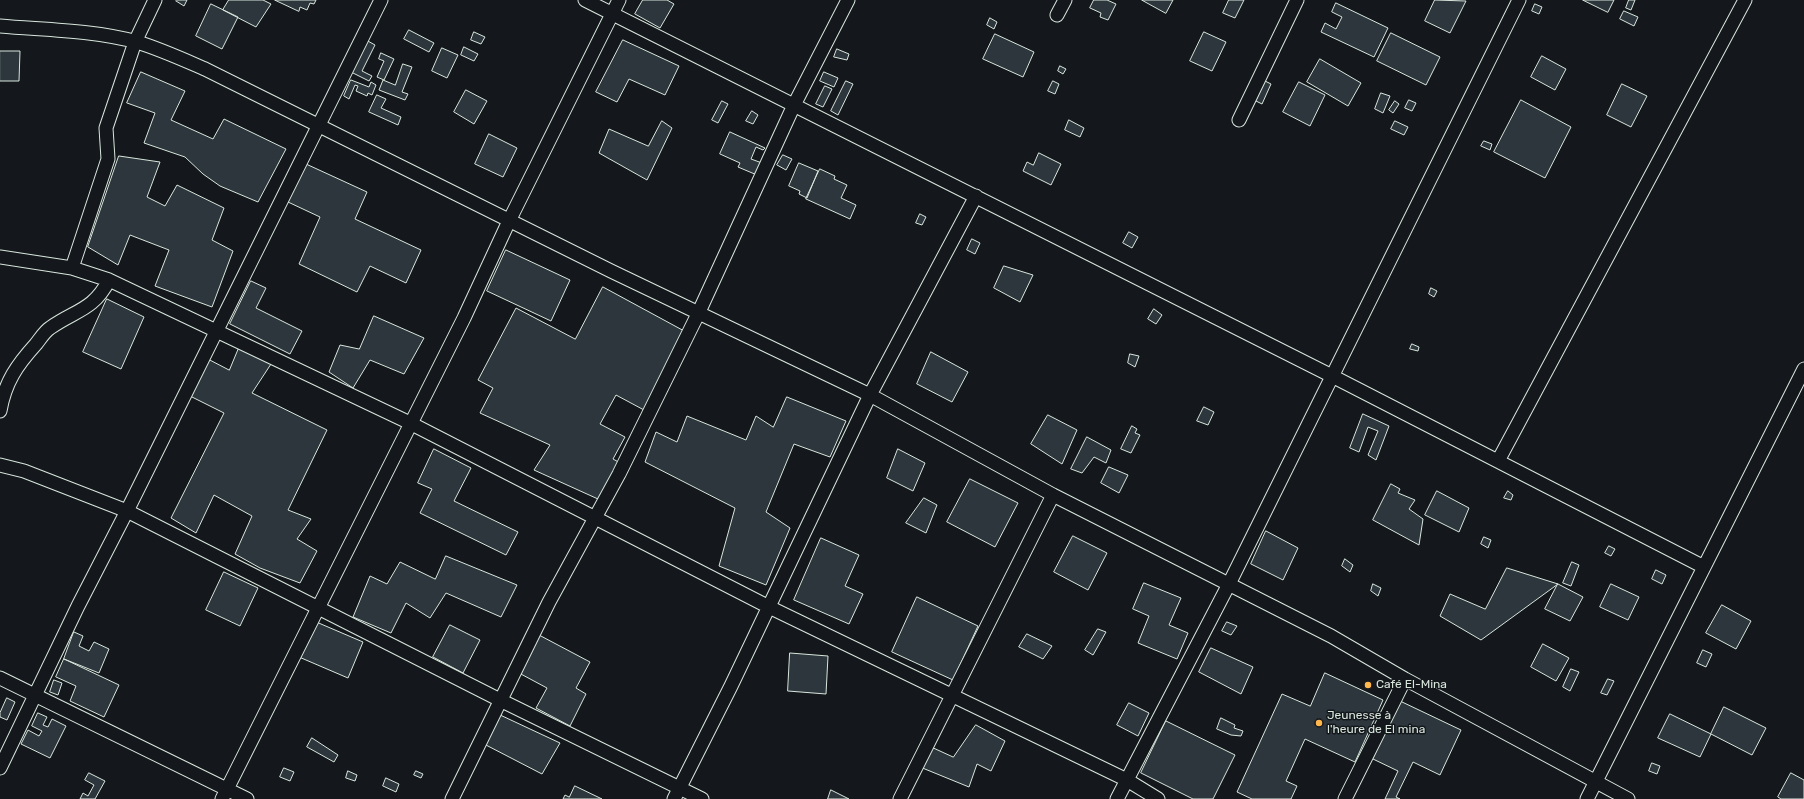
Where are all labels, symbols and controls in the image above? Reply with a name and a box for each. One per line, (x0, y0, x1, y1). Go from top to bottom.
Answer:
place label: Café El-Mina (1376, 678, 1447, 692)
marker: Café El-Mina (1363, 680, 1373, 690)
place label: Jeunesse à l'heure de El mina (1327, 709, 1425, 737)
marker: Jeunesse à l'heure de El mina (1314, 718, 1324, 728)

